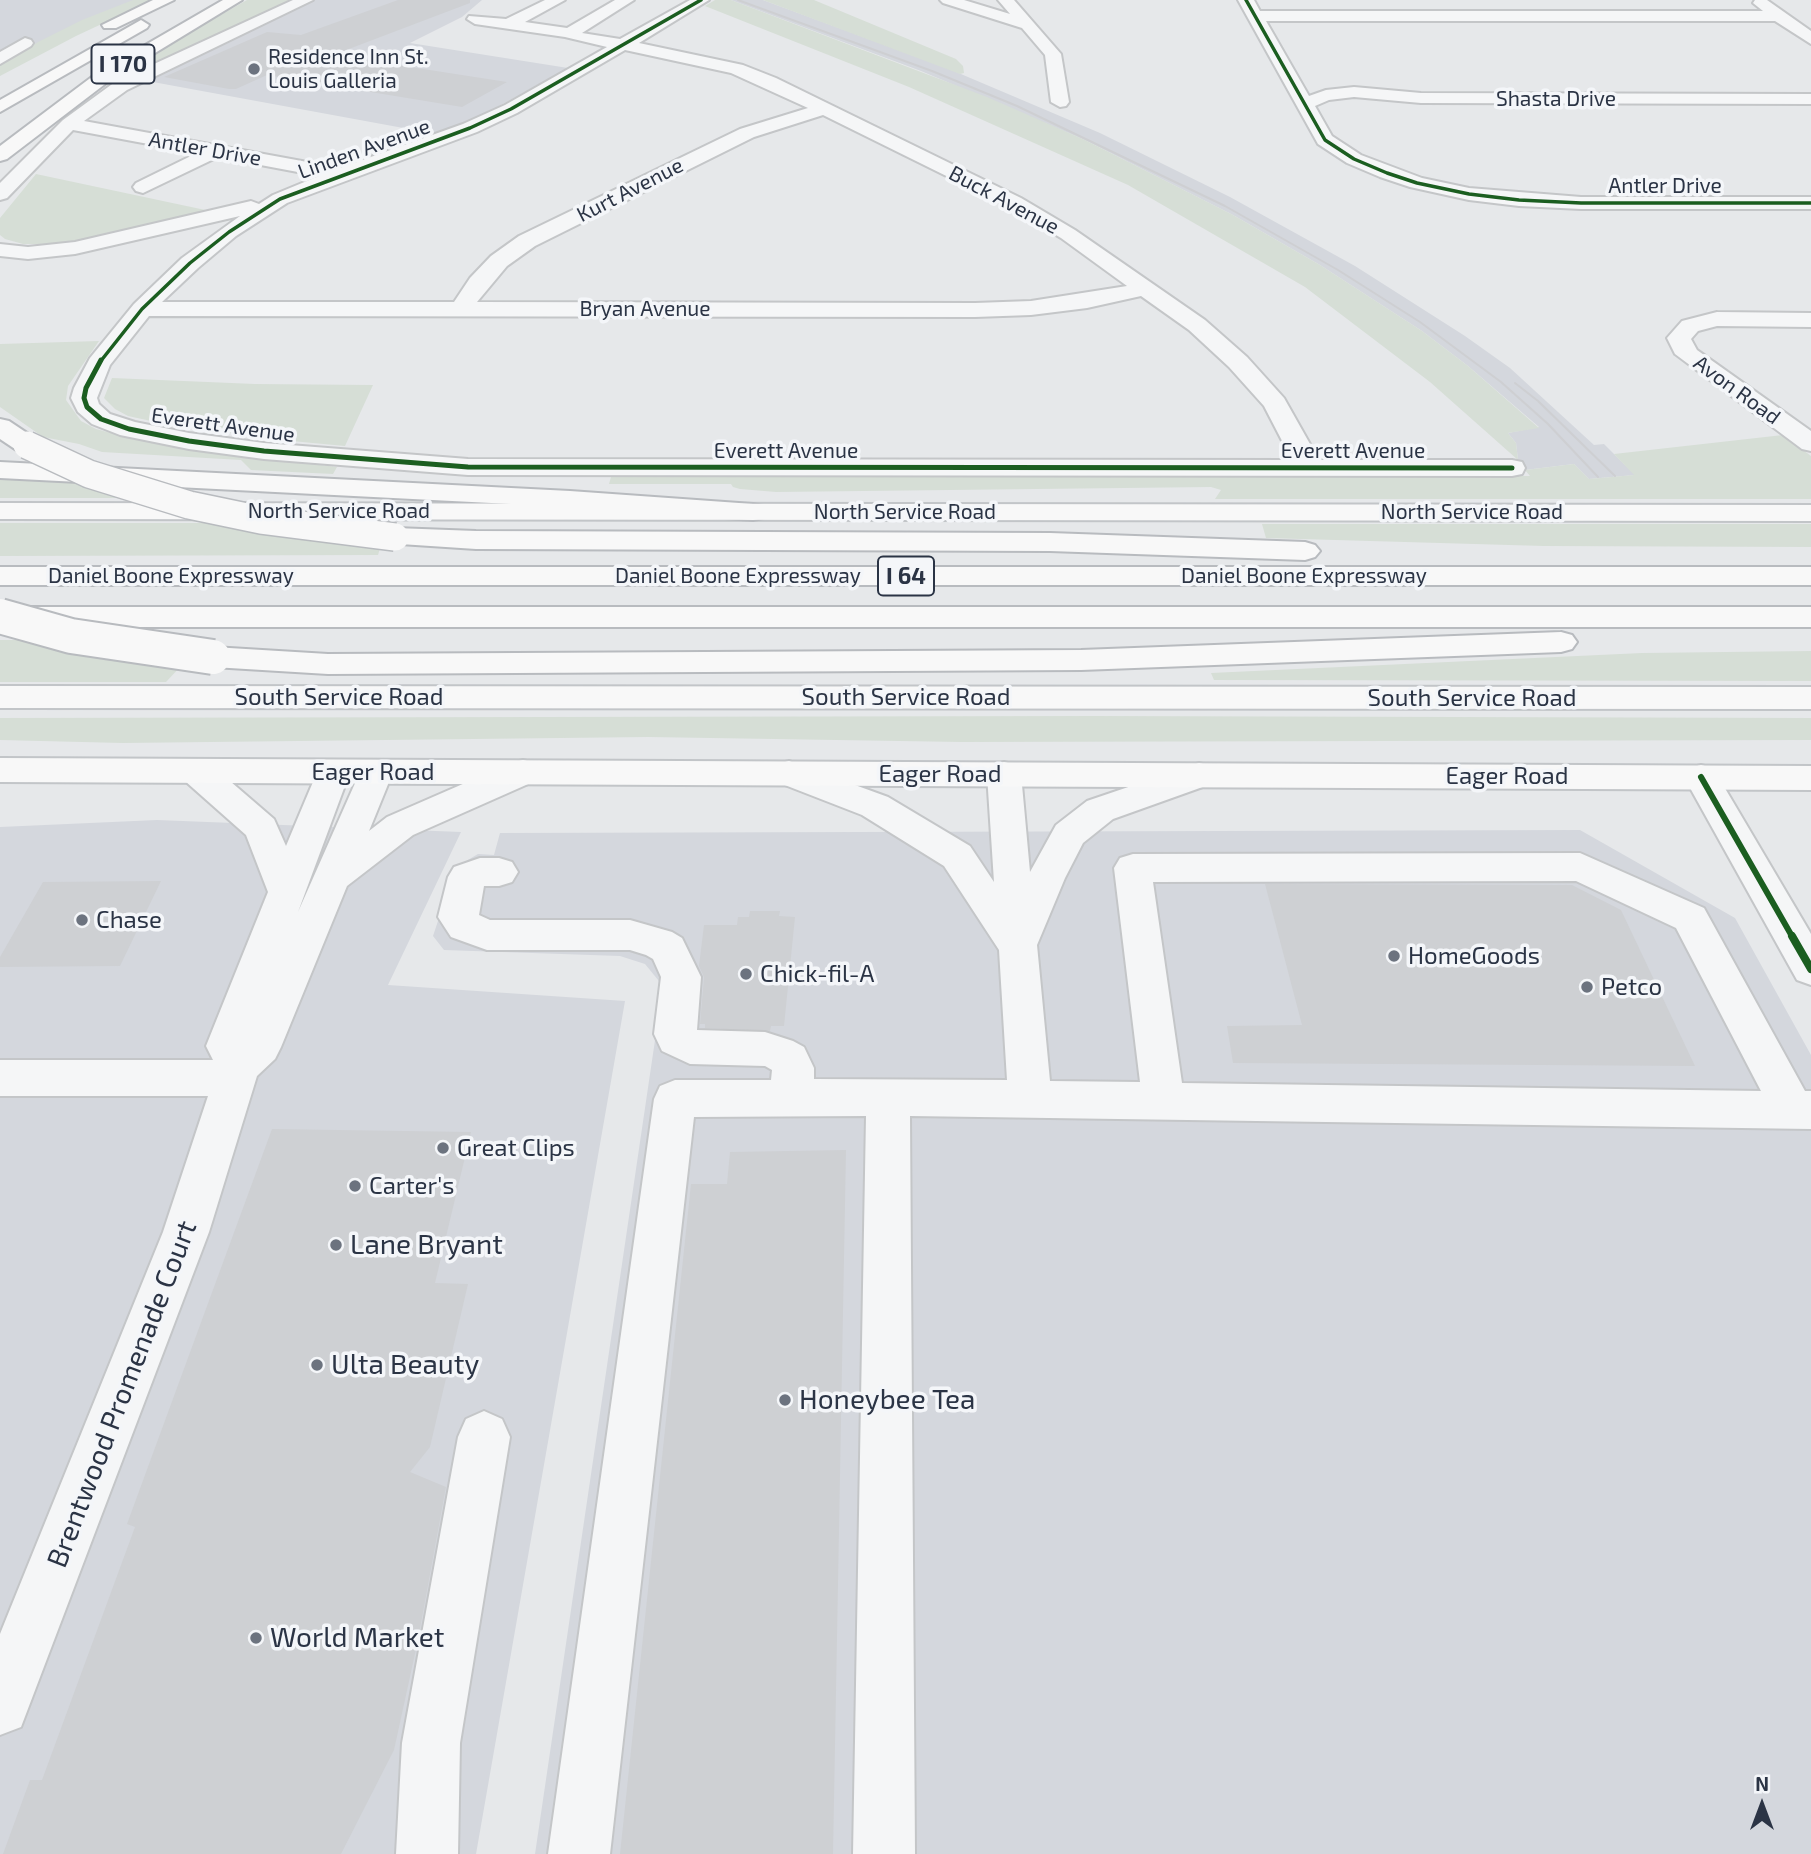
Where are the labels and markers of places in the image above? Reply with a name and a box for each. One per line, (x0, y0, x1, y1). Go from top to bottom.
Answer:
place label: Residence Inn St. Louis Galleria (268, 44, 429, 94)
marker: Residence Inn St. Louis Galleria (246, 61, 262, 77)
place label: Chase (96, 906, 162, 934)
marker: Chase (74, 912, 90, 928)
place label: HomeGoods (1408, 942, 1540, 970)
marker: HomeGoods (1386, 948, 1402, 964)
place label: Chick-fil-A (760, 960, 874, 988)
marker: Chick-fil-A (738, 966, 754, 982)
place label: Petco (1601, 973, 1662, 1001)
marker: Petco (1579, 979, 1595, 995)
place label: Great Clips (457, 1134, 575, 1162)
marker: Great Clips (435, 1140, 451, 1156)
place label: Carter's (369, 1172, 454, 1200)
marker: Carter's (347, 1178, 363, 1194)
place label: Lane Bryant (350, 1228, 503, 1262)
marker: Lane Bryant (328, 1237, 344, 1253)
place label: Ulta Beauty (331, 1348, 479, 1382)
marker: Ulta Beauty (309, 1357, 325, 1373)
place label: Honeybee Tea (799, 1383, 975, 1417)
marker: Honeybee Tea (777, 1392, 793, 1408)
place label: World Market (270, 1621, 444, 1655)
marker: World Market (248, 1630, 264, 1646)

